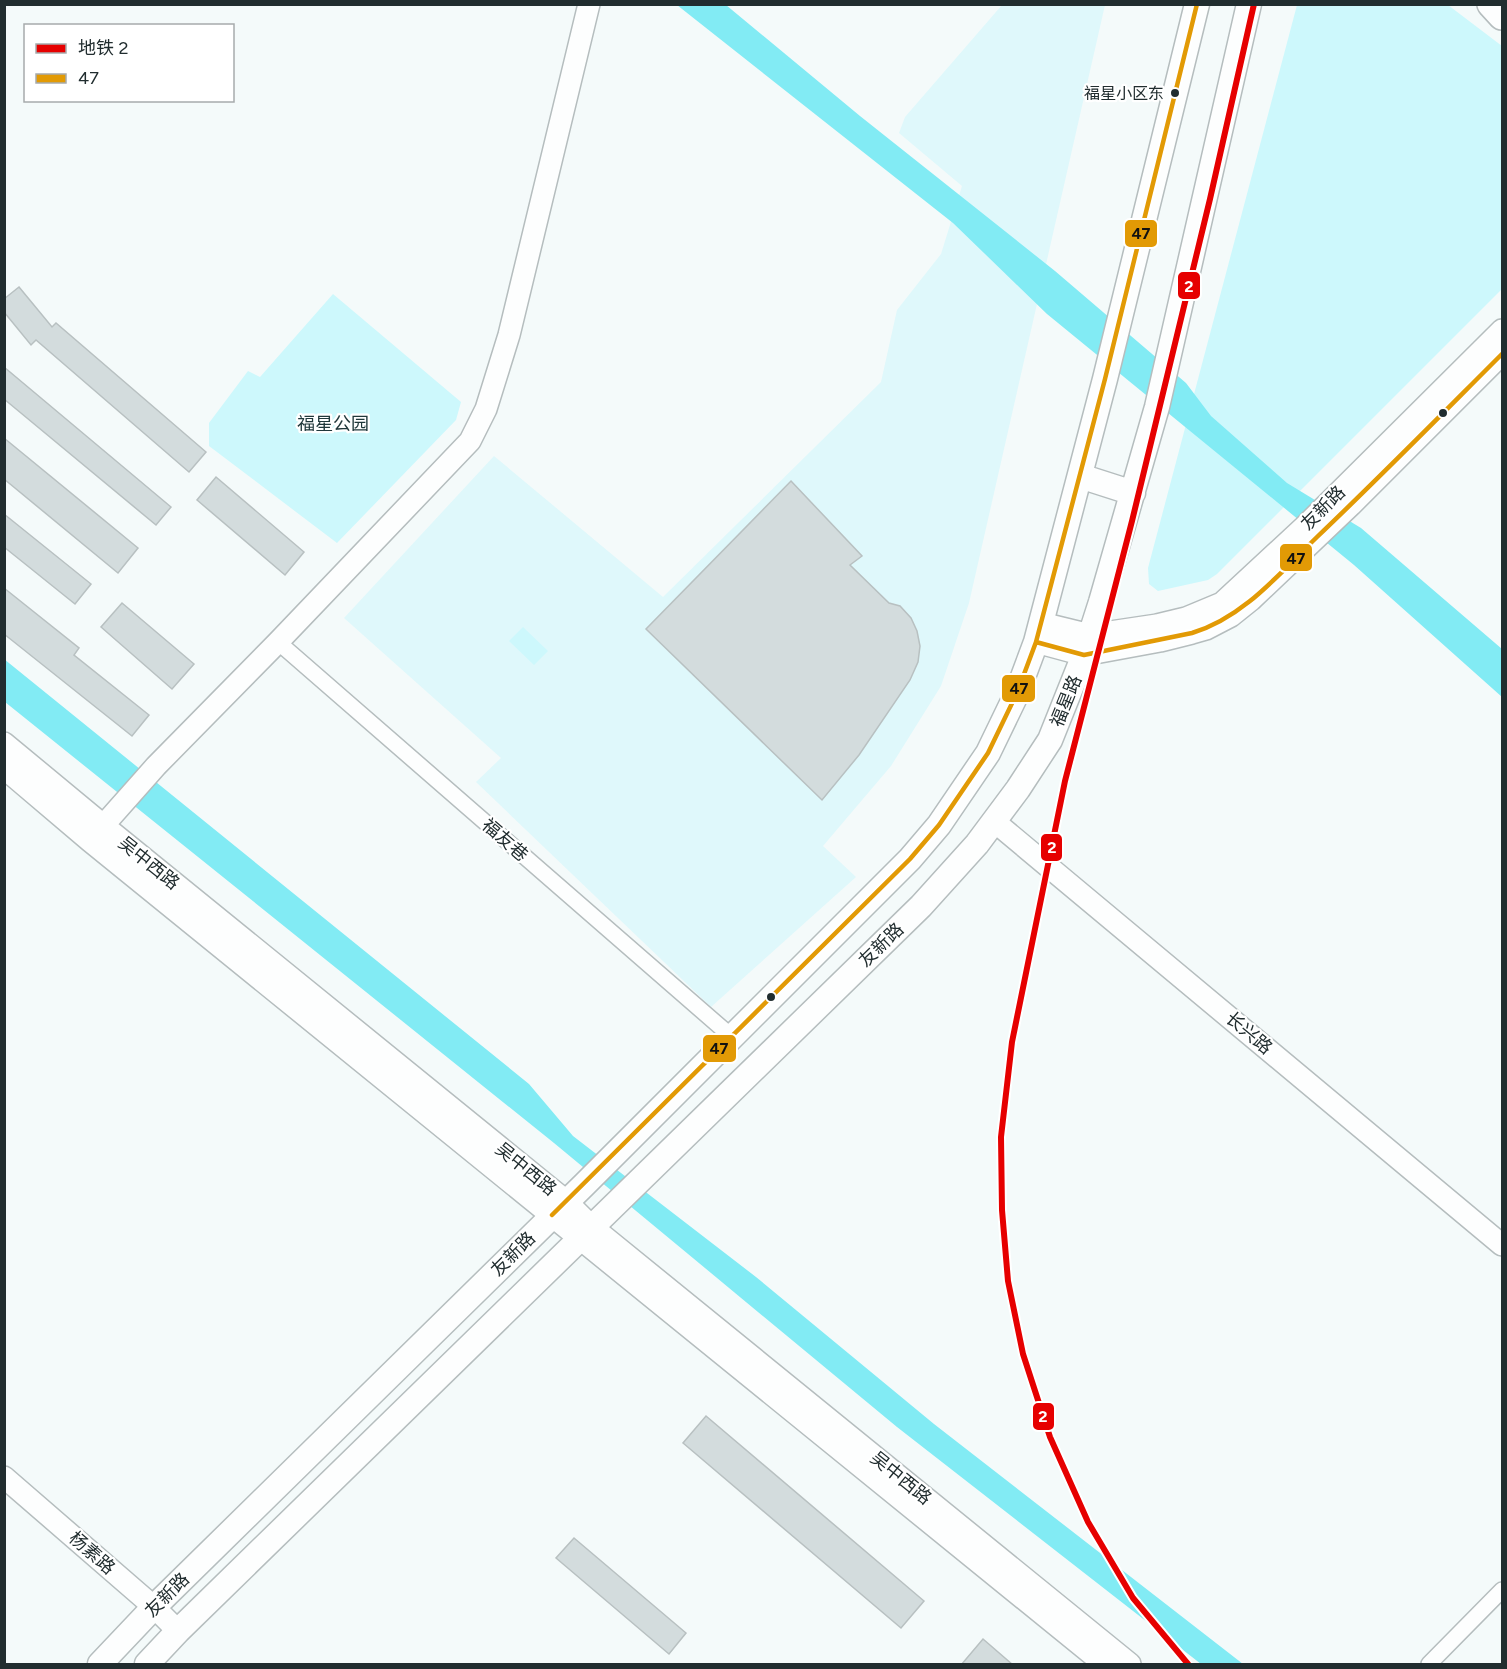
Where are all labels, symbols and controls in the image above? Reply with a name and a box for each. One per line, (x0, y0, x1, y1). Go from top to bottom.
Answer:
legend (24, 24, 234, 102)
text: 地铁 2 (78, 37, 129, 59)
text: 47 (78, 67, 99, 89)
place label: 福星小区东 (1084, 84, 1164, 103)
marker: 福星小区东 (1169, 87, 1181, 99)
line badge: 47 (1124, 219, 1158, 248)
text: 47 (1131, 224, 1151, 243)
line badge: 2 (1177, 271, 1201, 300)
text: 2 (1184, 277, 1194, 296)
unlabelled marker (1437, 407, 1449, 419)
park label: 福星公园 (297, 413, 369, 435)
street label: 友新路 (1296, 481, 1350, 535)
line badge: 47 (1279, 543, 1313, 572)
text: 47 (1286, 549, 1306, 568)
street label: 福星路 (1046, 672, 1086, 730)
line badge: 47 (1001, 674, 1036, 703)
text: 47 (1009, 679, 1029, 698)
street label: 福友巷 (477, 814, 533, 866)
street label: 吴中西路 (114, 832, 184, 894)
line badge: 2 (1040, 833, 1063, 862)
text: 2 (1047, 838, 1057, 857)
street label: 友新路 (854, 918, 908, 972)
unlabelled marker (765, 991, 777, 1003)
street label: 长兴路 (1221, 1007, 1277, 1059)
line badge: 47 (702, 1034, 737, 1063)
text: 47 (709, 1039, 729, 1058)
street label: 吴中西路 (491, 1138, 561, 1200)
street label: 友新路 (486, 1227, 540, 1281)
line badge: 2 (1032, 1402, 1055, 1431)
text: 2 (1038, 1407, 1048, 1426)
street label: 吴中西路 (866, 1447, 936, 1509)
street label: 杨素路 (64, 1527, 120, 1579)
street label: 友新路 (140, 1568, 194, 1622)

